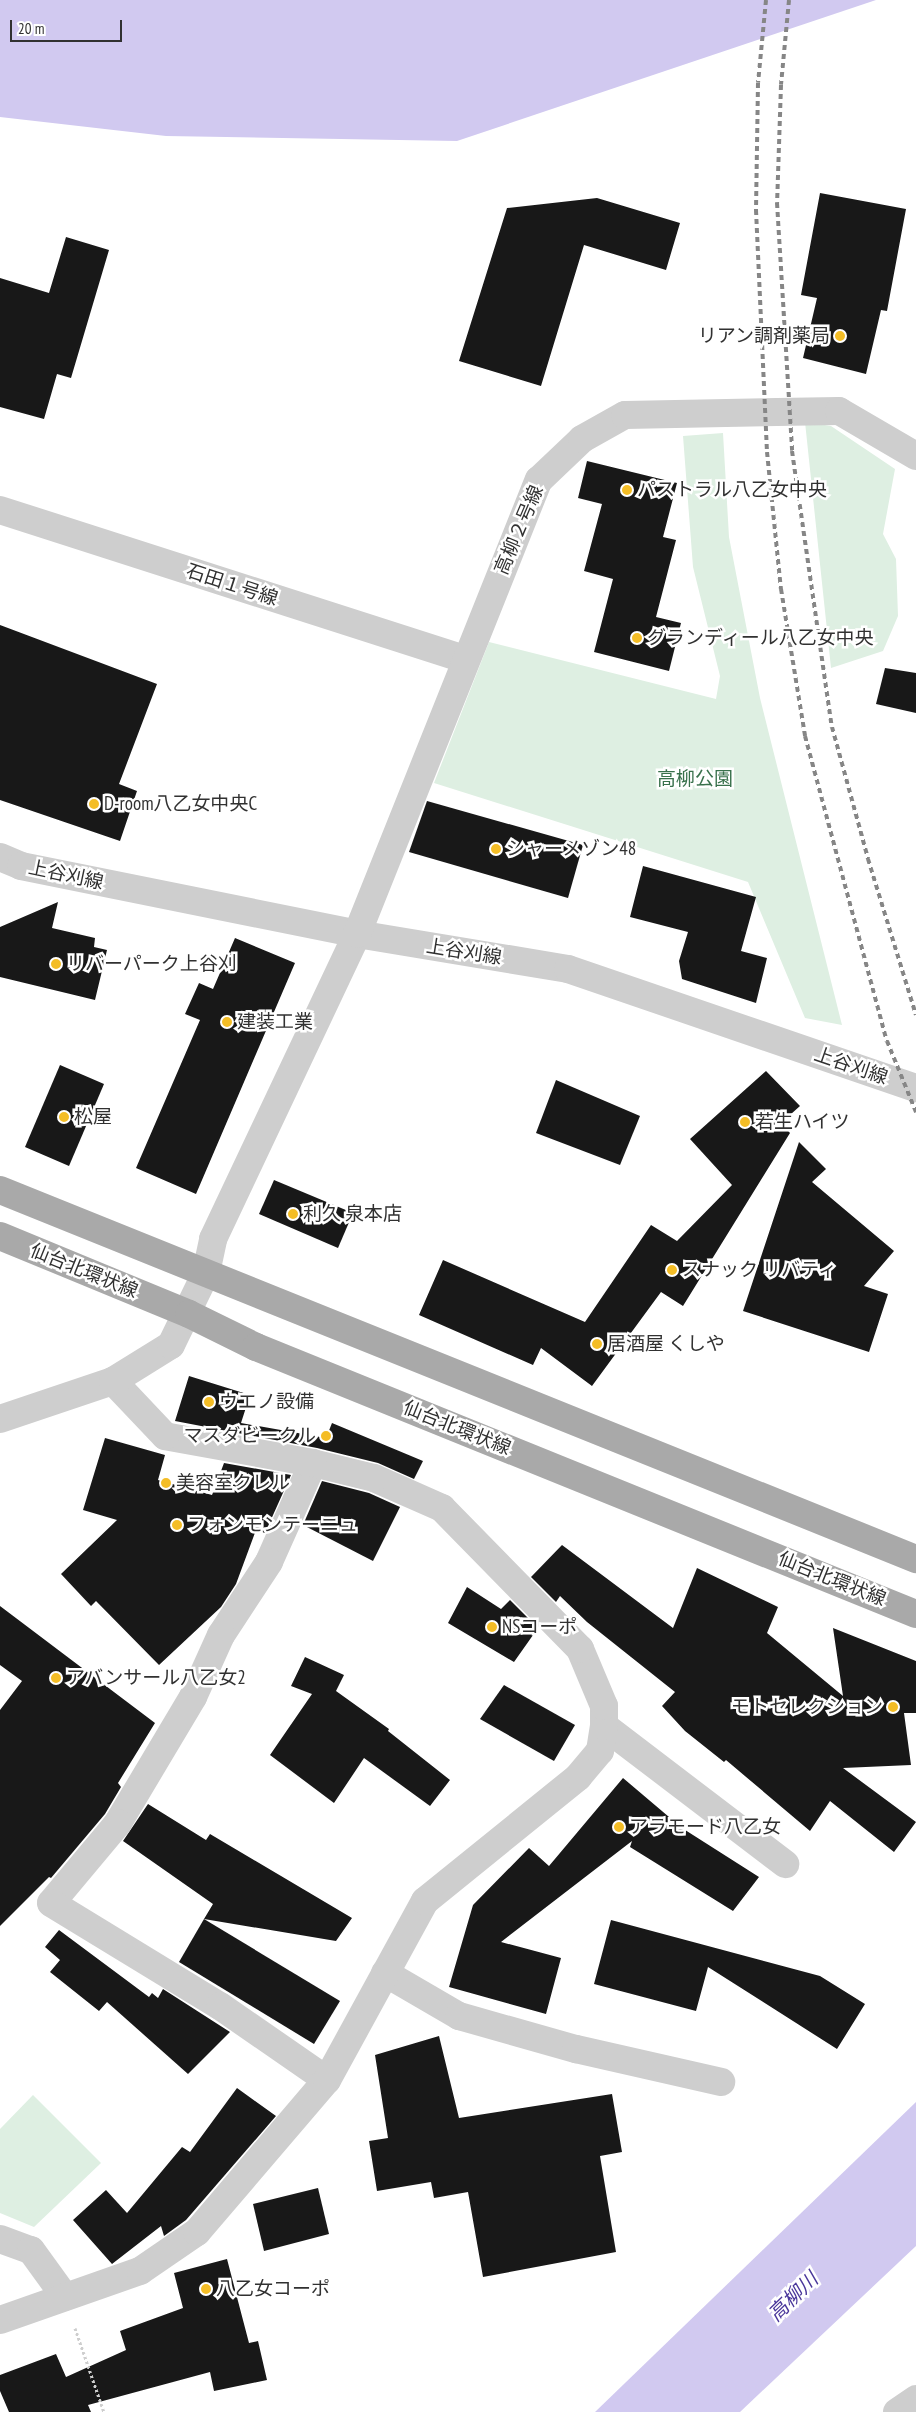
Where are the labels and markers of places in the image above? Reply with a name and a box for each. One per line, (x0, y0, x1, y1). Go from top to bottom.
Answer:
place label: リアン調剤薬局 (697, 325, 830, 347)
marker: リアン調剤薬局 (834, 330, 846, 342)
place label: パストラル八乙女中央 (637, 479, 827, 501)
marker: パストラル八乙女中央 (621, 484, 633, 496)
place label: グランディール八乙女中央 (647, 627, 875, 649)
marker: グランディール八乙女中央 (631, 632, 643, 644)
place label: D-room八乙女中央C (104, 793, 257, 815)
marker: D-room八乙女中央C (88, 798, 100, 810)
place label: シャーメゾン48 (506, 838, 637, 860)
marker: シャーメゾン48 (490, 843, 502, 855)
place label: リバーパーク上谷刈 (66, 953, 237, 975)
marker: リバーパーク上谷刈 (50, 958, 62, 970)
place label: 建装工業 (237, 1011, 313, 1033)
marker: 建装工業 (221, 1016, 233, 1028)
place label: 松屋 (74, 1106, 112, 1128)
marker: 松屋 (58, 1111, 70, 1123)
place label: 若生ハイツ (755, 1111, 850, 1133)
marker: 若生ハイツ (739, 1116, 751, 1128)
place label: 利久 泉本店 (303, 1203, 402, 1225)
marker: 利久 泉本店 (287, 1208, 299, 1220)
place label: スナック リバティ (682, 1259, 838, 1281)
marker: スナック リバティ (666, 1264, 678, 1276)
place label: 居酒屋 くしや (607, 1333, 725, 1355)
marker: 居酒屋 くしや (591, 1338, 603, 1350)
place label: ウエノ設備 (219, 1391, 314, 1413)
marker: ウエノ設備 (203, 1396, 215, 1408)
place label: マスダビークル (183, 1425, 316, 1447)
marker: マスダビークル (320, 1430, 332, 1442)
place label: 美容室クレル (176, 1472, 290, 1494)
marker: 美容室クレル (160, 1477, 172, 1489)
place label: フォンモンテーニュ (187, 1514, 358, 1536)
marker: フォンモンテーニュ (171, 1519, 183, 1531)
place label: NSコーポ (502, 1616, 577, 1638)
marker: NSコーポ (486, 1621, 498, 1633)
place label: アバンサール八乙女2 (66, 1667, 246, 1689)
marker: アバンサール八乙女2 (50, 1672, 62, 1684)
place label: モトセレクション (731, 1696, 883, 1718)
marker: モトセレクション (887, 1701, 899, 1713)
place label: アラモード八乙女 (629, 1816, 781, 1838)
marker: アラモード八乙女 (613, 1821, 625, 1833)
place label: 八乙女コーポ (216, 2278, 330, 2300)
marker: 八乙女コーポ (200, 2283, 212, 2295)

